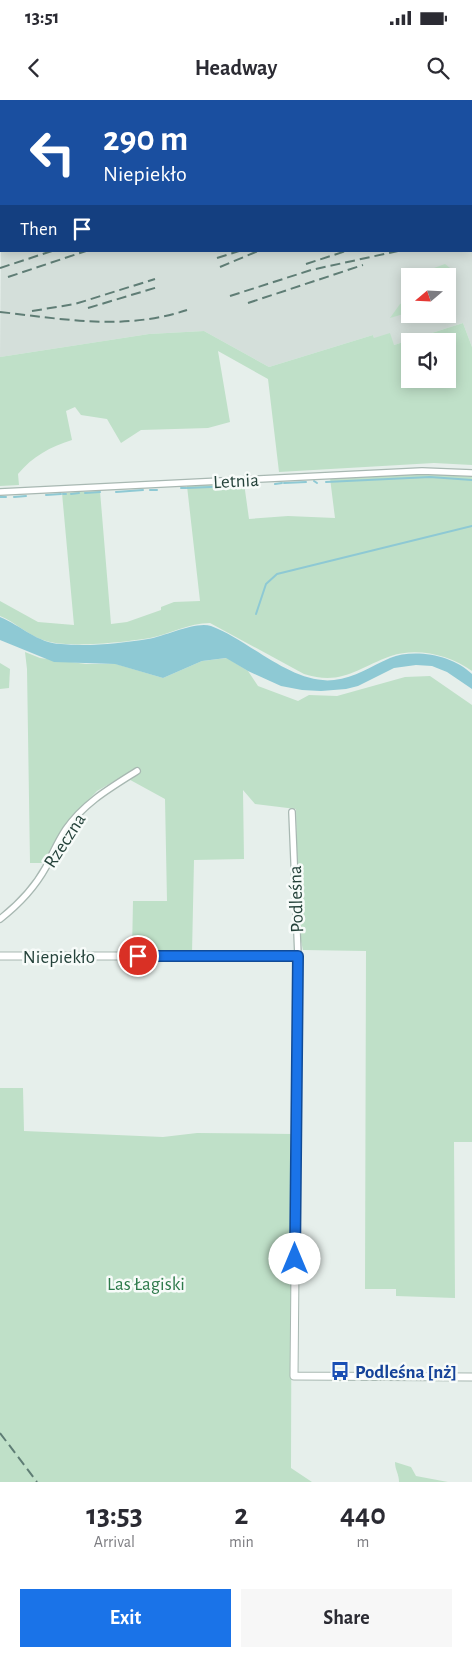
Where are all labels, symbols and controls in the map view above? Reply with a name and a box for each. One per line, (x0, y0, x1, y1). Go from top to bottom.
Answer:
text: 13:51 (25, 8, 59, 27)
icon: back (20, 54, 48, 82)
icon: search (424, 54, 452, 82)
text: Headway (195, 57, 277, 79)
icon: left (20, 120, 85, 185)
text: 290 m (103, 122, 188, 157)
text: Niepiekło (103, 163, 187, 185)
icon: arrive (68, 215, 96, 243)
text: Then (20, 220, 58, 239)
north arrow (401, 268, 456, 322)
map controls (401, 268, 456, 388)
button: sound (401, 333, 456, 388)
street label: Letnia (213, 471, 260, 492)
street label: Rzeczna (41, 810, 90, 871)
street label: Podleśna (286, 865, 307, 933)
pin (117, 935, 159, 977)
icon: arrive (124, 942, 152, 970)
street label: Niepiekło (23, 948, 95, 967)
position arrow (268, 1232, 320, 1284)
park label: Las Łagiski (107, 1275, 185, 1294)
bus stop icon: Podleśna [nż] (329, 1360, 351, 1382)
place label: Podleśna [nż] (355, 1363, 457, 1382)
text: 13:53 (86, 1500, 143, 1530)
text: 2 (234, 1500, 248, 1530)
text: 440 (340, 1500, 386, 1530)
text: Arrival (94, 1534, 135, 1550)
text: min (229, 1534, 254, 1550)
text: m (357, 1534, 369, 1550)
button: Exit (20, 1589, 231, 1647)
button: Share (241, 1589, 452, 1647)

